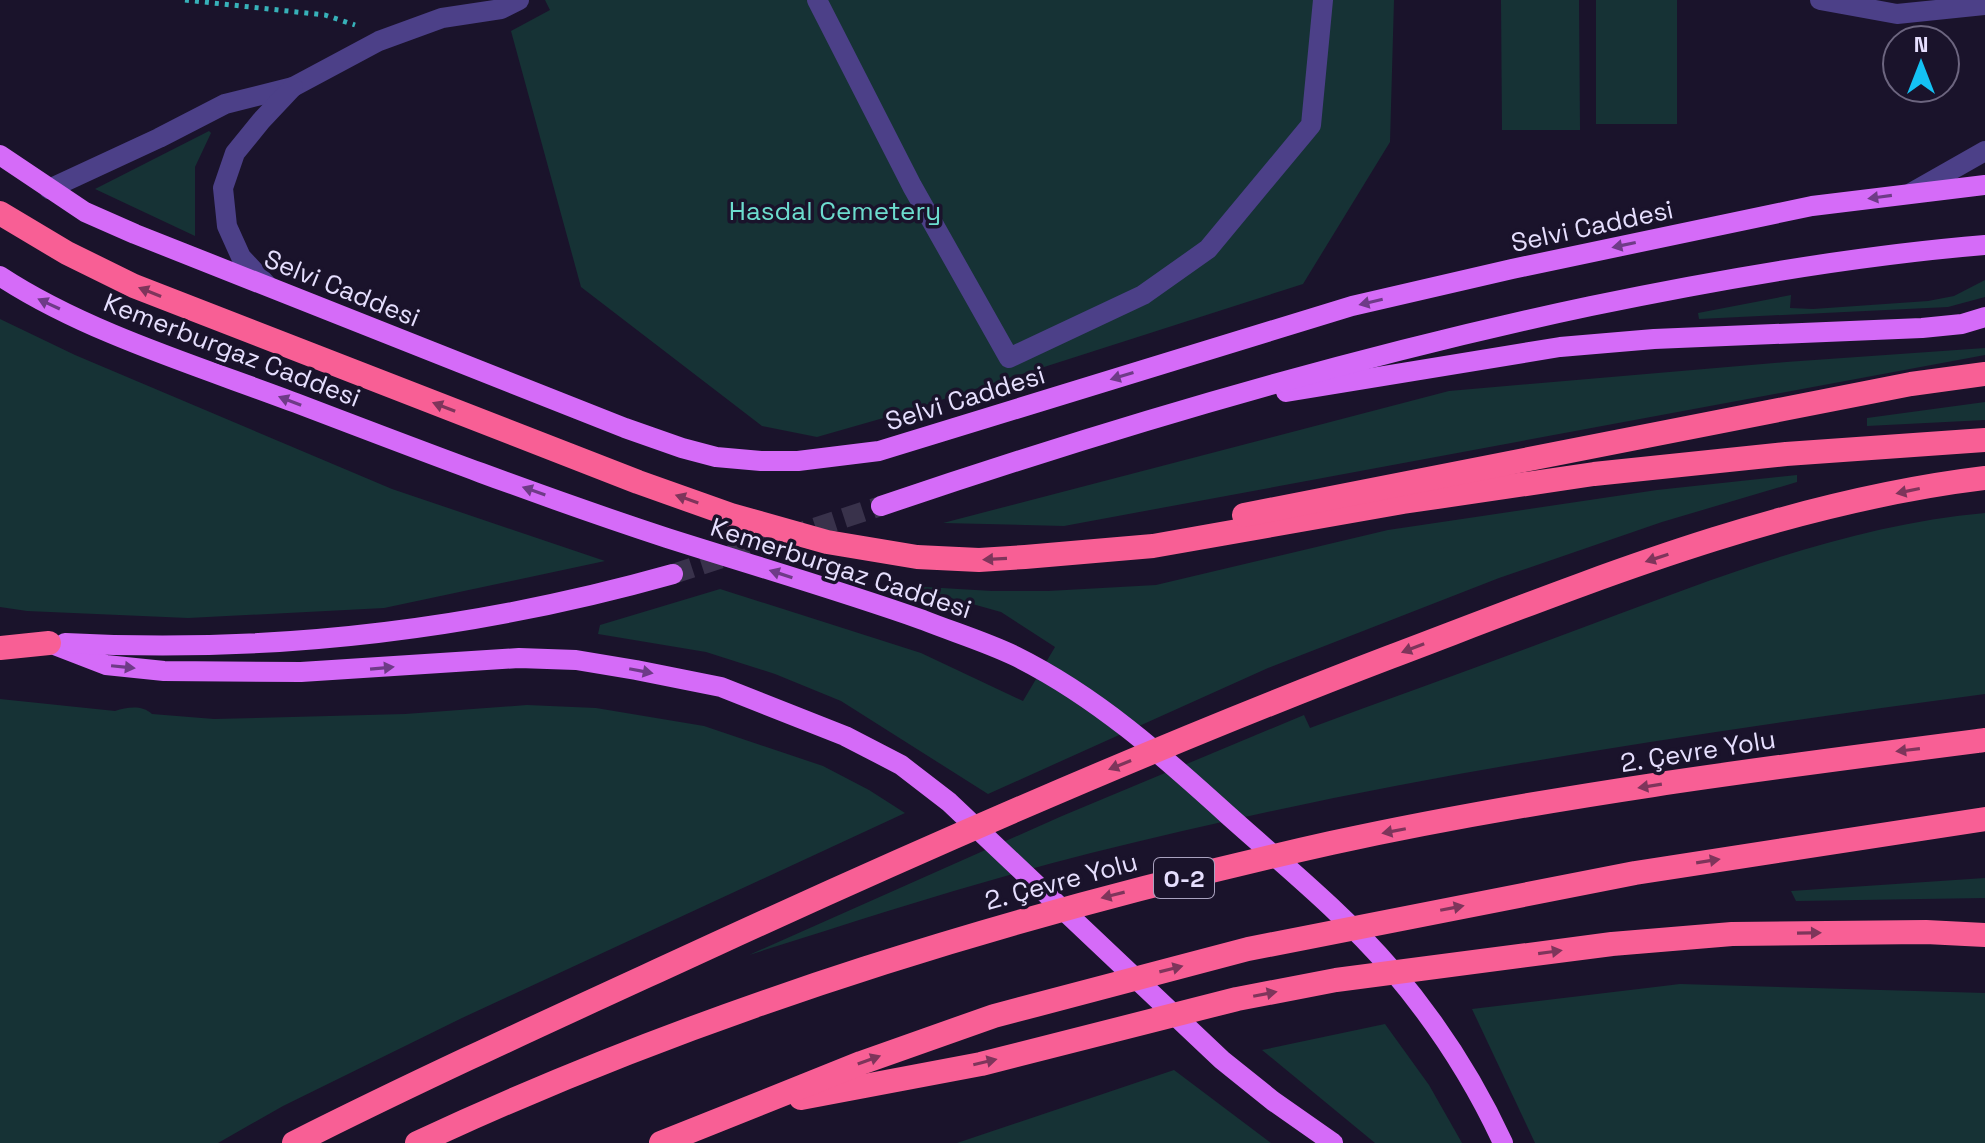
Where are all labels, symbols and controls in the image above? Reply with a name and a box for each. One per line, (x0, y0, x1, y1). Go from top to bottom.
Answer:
north arrow (1881, 24, 1961, 104)
text: N (1914, 30, 1928, 58)
one-way arrow (1867, 191, 1892, 204)
street label: Selvi Caddesi (1508, 192, 1676, 260)
park label: Hasdal Cemetery (729, 194, 941, 228)
one-way arrow (1612, 239, 1637, 252)
street label: Selvi Caddesi (259, 241, 425, 335)
street label: Kemerburgaz Caddesi (99, 285, 365, 415)
one-way arrow (138, 285, 162, 298)
one-way arrow (1358, 296, 1383, 309)
one-way arrow (38, 297, 61, 311)
street label: Selvi Caddesi (881, 358, 1049, 438)
one-way arrow (1109, 371, 1133, 383)
one-way arrow (278, 394, 302, 407)
one-way arrow (432, 400, 456, 413)
one-way arrow (522, 485, 546, 497)
one-way arrow (1895, 485, 1920, 498)
one-way arrow (675, 493, 699, 505)
street label: Kemerburgaz Caddesi (706, 510, 976, 626)
one-way arrow (982, 552, 1007, 565)
one-way arrow (1645, 552, 1669, 565)
one-way arrow (768, 567, 792, 580)
one-way arrow (1401, 642, 1425, 655)
one-way arrow (111, 661, 136, 674)
one-way arrow (370, 661, 395, 674)
one-way arrow (629, 665, 654, 677)
street label: 2. Çevre Yolu (1618, 722, 1778, 780)
one-way arrow (1895, 744, 1920, 757)
one-way arrow (1108, 759, 1132, 772)
one-way arrow (1637, 780, 1662, 793)
one-way arrow (1381, 826, 1406, 838)
street label: 2. Çevre Yolu (981, 844, 1141, 918)
one-way arrow (1696, 854, 1721, 867)
road number: O-2 (1154, 858, 1214, 898)
one-way arrow (1101, 890, 1126, 902)
one-way arrow (1440, 901, 1465, 914)
one-way arrow (1797, 926, 1822, 939)
one-way arrow (1538, 945, 1563, 958)
one-way arrow (1158, 962, 1183, 974)
one-way arrow (1253, 987, 1278, 999)
one-way arrow (857, 1053, 881, 1066)
one-way arrow (973, 1055, 998, 1068)

